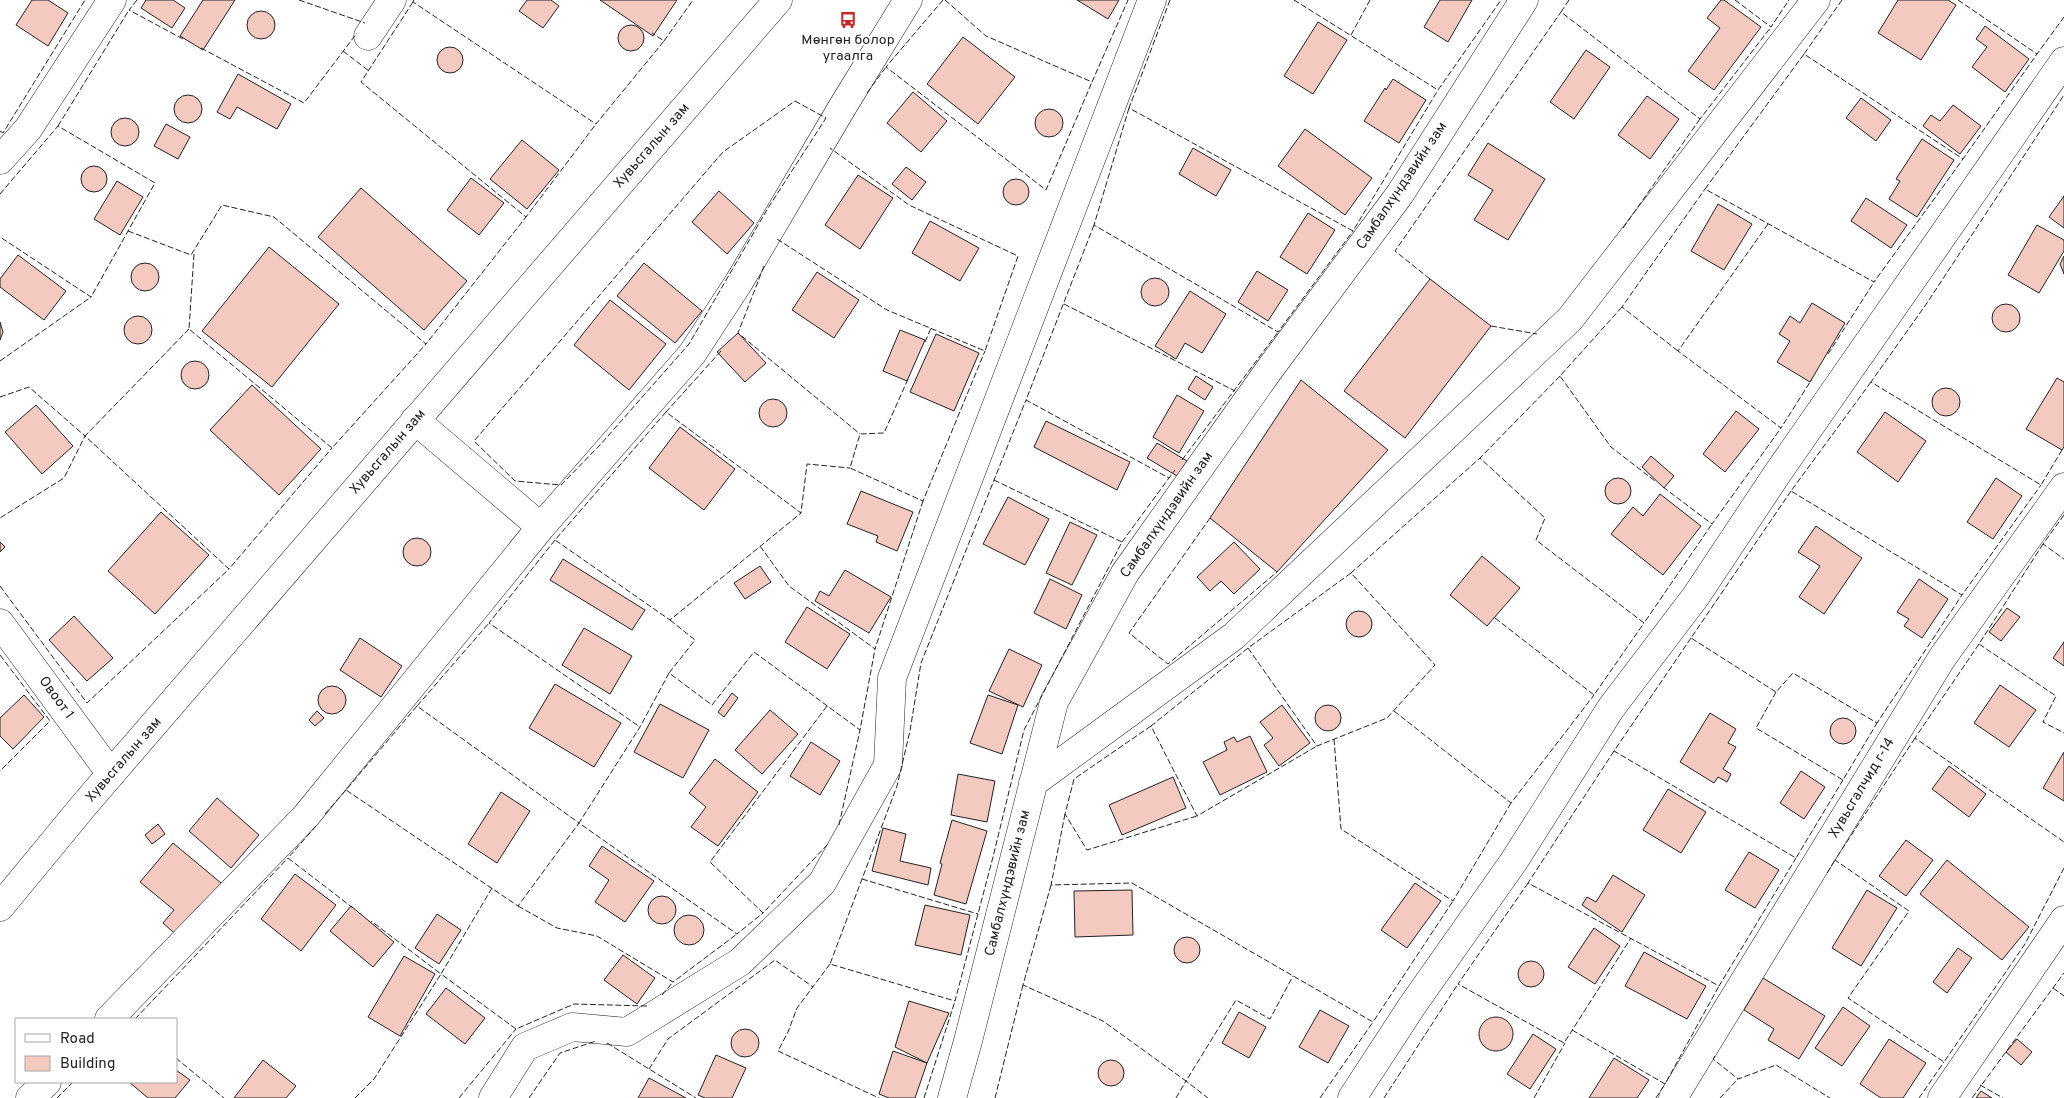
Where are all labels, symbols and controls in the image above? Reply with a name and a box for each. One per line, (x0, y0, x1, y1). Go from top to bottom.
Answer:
bus stop icon: Мөнгөн болор угаалга (838, 10, 858, 30)
place label: Мөнгөн болор угаалга (801, 32, 895, 65)
street label: Хувьсгалын зам (610, 100, 694, 192)
street label: Самбалхүндэвийн зам (1353, 119, 1451, 253)
street label: Хувьсгалын зам (346, 406, 430, 498)
street label: Самбалхүндэвийн зам (1117, 449, 1217, 581)
street label: Овоот 1 (35, 673, 77, 723)
street label: Хувьсгалын зам (82, 714, 166, 806)
street label: Хувьсгалчид г-14 (1825, 735, 1899, 841)
street label: Самбалхүндэвийн зам (982, 808, 1034, 958)
legend (15, 1018, 178, 1083)
text: Road (60, 1030, 95, 1049)
text: Building (60, 1055, 115, 1074)

